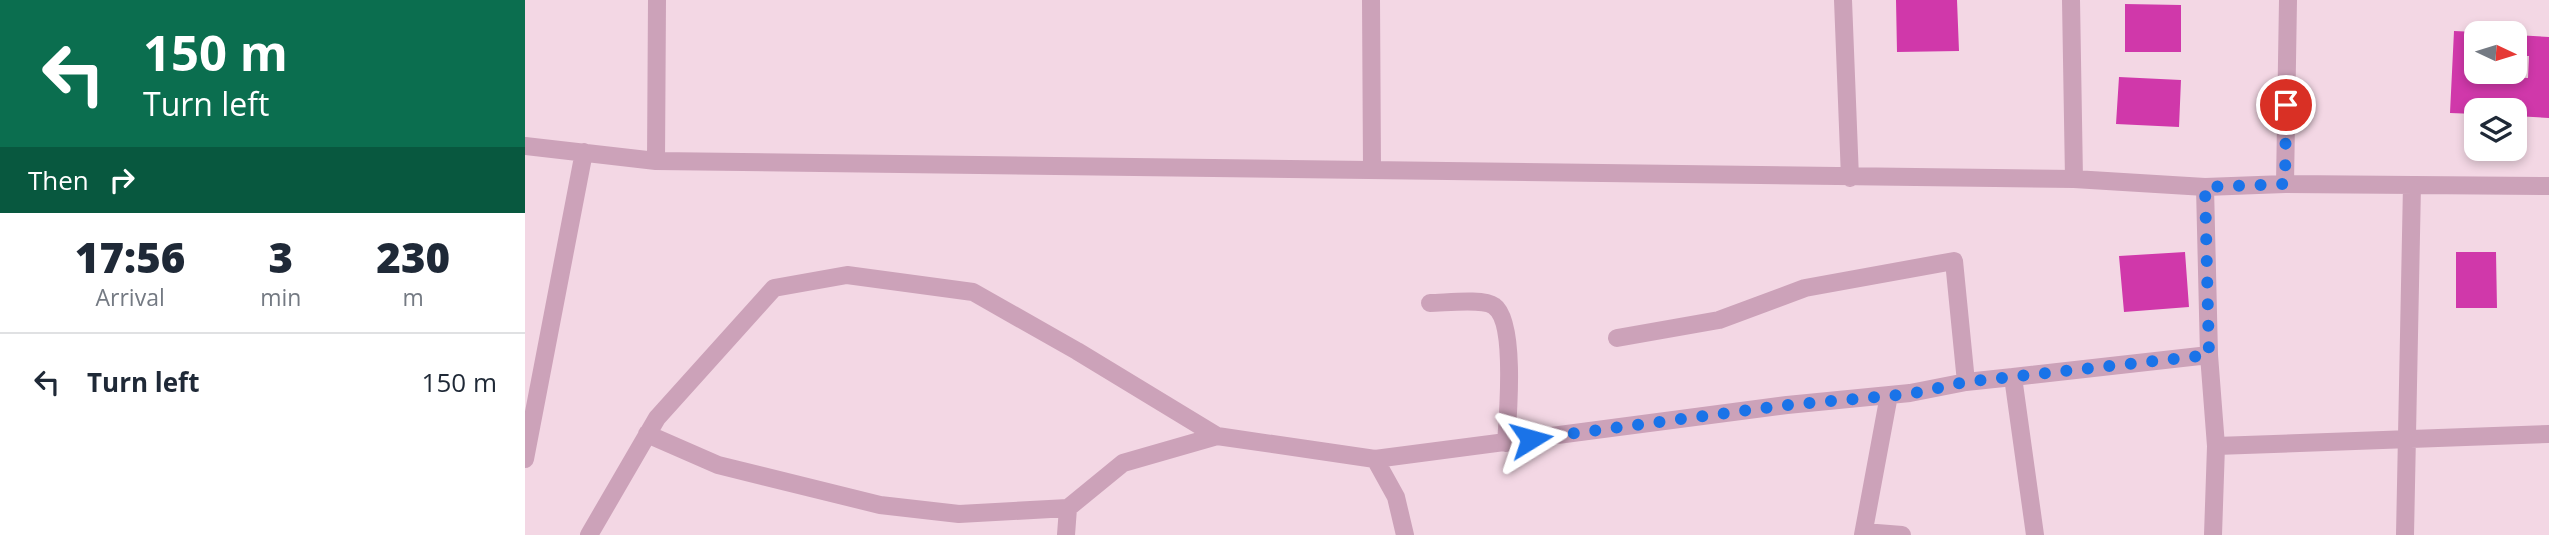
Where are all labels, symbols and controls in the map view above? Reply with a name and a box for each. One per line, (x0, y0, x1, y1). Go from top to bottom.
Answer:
text: 150 m (143, 19, 288, 85)
north arrow (2464, 21, 2527, 84)
map controls (2464, 21, 2527, 161)
icon: left (28, 28, 119, 119)
pin (2256, 75, 2316, 135)
text: Turn left (143, 82, 269, 125)
icon: arrive (2267, 86, 2305, 124)
button: layers (2464, 98, 2527, 161)
icon: right (103, 161, 141, 199)
text: Then (28, 162, 89, 198)
text: 17:56 (75, 228, 185, 285)
text: 3 (269, 228, 293, 285)
text: 230 (376, 228, 450, 285)
text: Arrival (96, 281, 165, 313)
text: min (260, 281, 301, 313)
text: m (403, 281, 424, 313)
icon: left (28, 363, 66, 401)
text: Turn left (87, 364, 199, 400)
text: 150 m (422, 364, 497, 400)
position arrow (1494, 402, 1568, 476)

